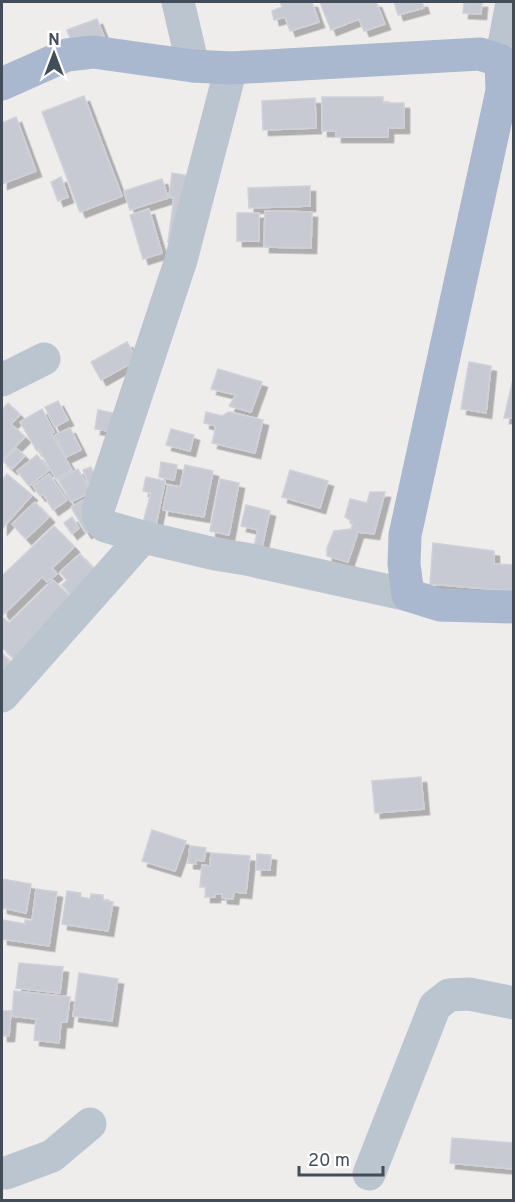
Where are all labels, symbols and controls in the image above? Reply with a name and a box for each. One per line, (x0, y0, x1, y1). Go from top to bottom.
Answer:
north arrow (24, 24, 84, 84)
text: N (48, 31, 60, 51)
scale bar (299, 1139, 383, 1177)
text: 20 m (308, 1150, 350, 1173)

